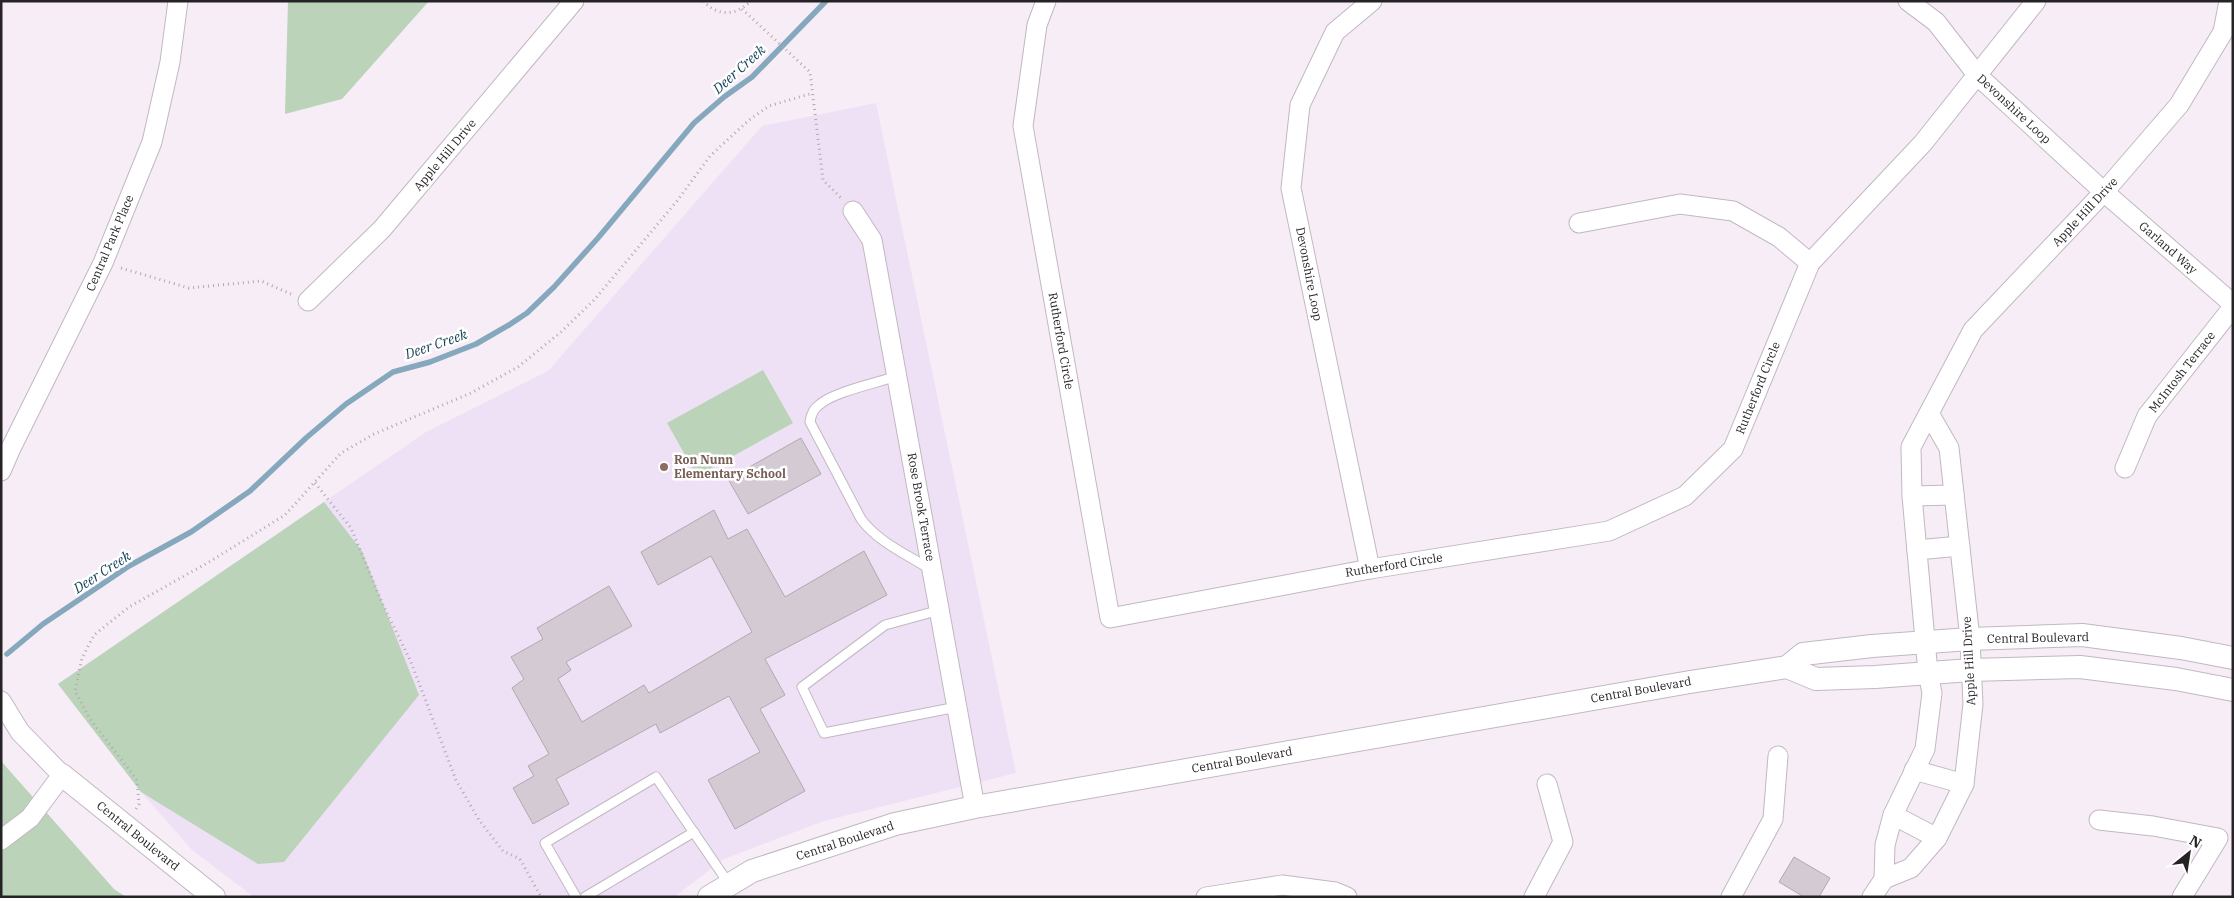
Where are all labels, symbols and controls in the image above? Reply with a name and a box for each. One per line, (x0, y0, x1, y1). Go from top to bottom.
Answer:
water label: Deer Creek (708, 40, 770, 98)
street label: Devonshire Loop (1974, 71, 2054, 147)
street label: Apple Hill Drive (410, 116, 479, 194)
street label: Apple Hill Drive (2049, 174, 2121, 249)
street label: Central Park Place (82, 192, 137, 293)
street label: Garland Way (2136, 218, 2201, 277)
street label: Devonshire Loop (1293, 226, 1326, 322)
street label: Rutherford Circle (1046, 291, 1077, 391)
water label: Deer Creek (401, 325, 470, 363)
street label: McIntosh Terrace (2145, 328, 2218, 415)
street label: Rutherford Circle (1732, 339, 1783, 436)
street label: Rose Brook Terrace (905, 451, 938, 562)
place label: Ron Nunn Elementary School (674, 452, 786, 481)
marker: Ron Nunn Elementary School (658, 461, 670, 473)
water label: Deer Creek (69, 546, 135, 598)
street label: Rutherford Circle (1344, 549, 1444, 580)
street label: Apple Hill Drive (1959, 616, 1978, 706)
street label: Central Boulevard (1987, 629, 2089, 646)
street label: Central Boulevard (1589, 673, 1692, 706)
street label: Central Boulevard (1190, 743, 1293, 776)
street label: Central Boulevard (94, 798, 183, 874)
street label: Central Boulevard (794, 818, 896, 863)
north arrow (2164, 828, 2214, 878)
text: N (2186, 831, 2205, 852)

